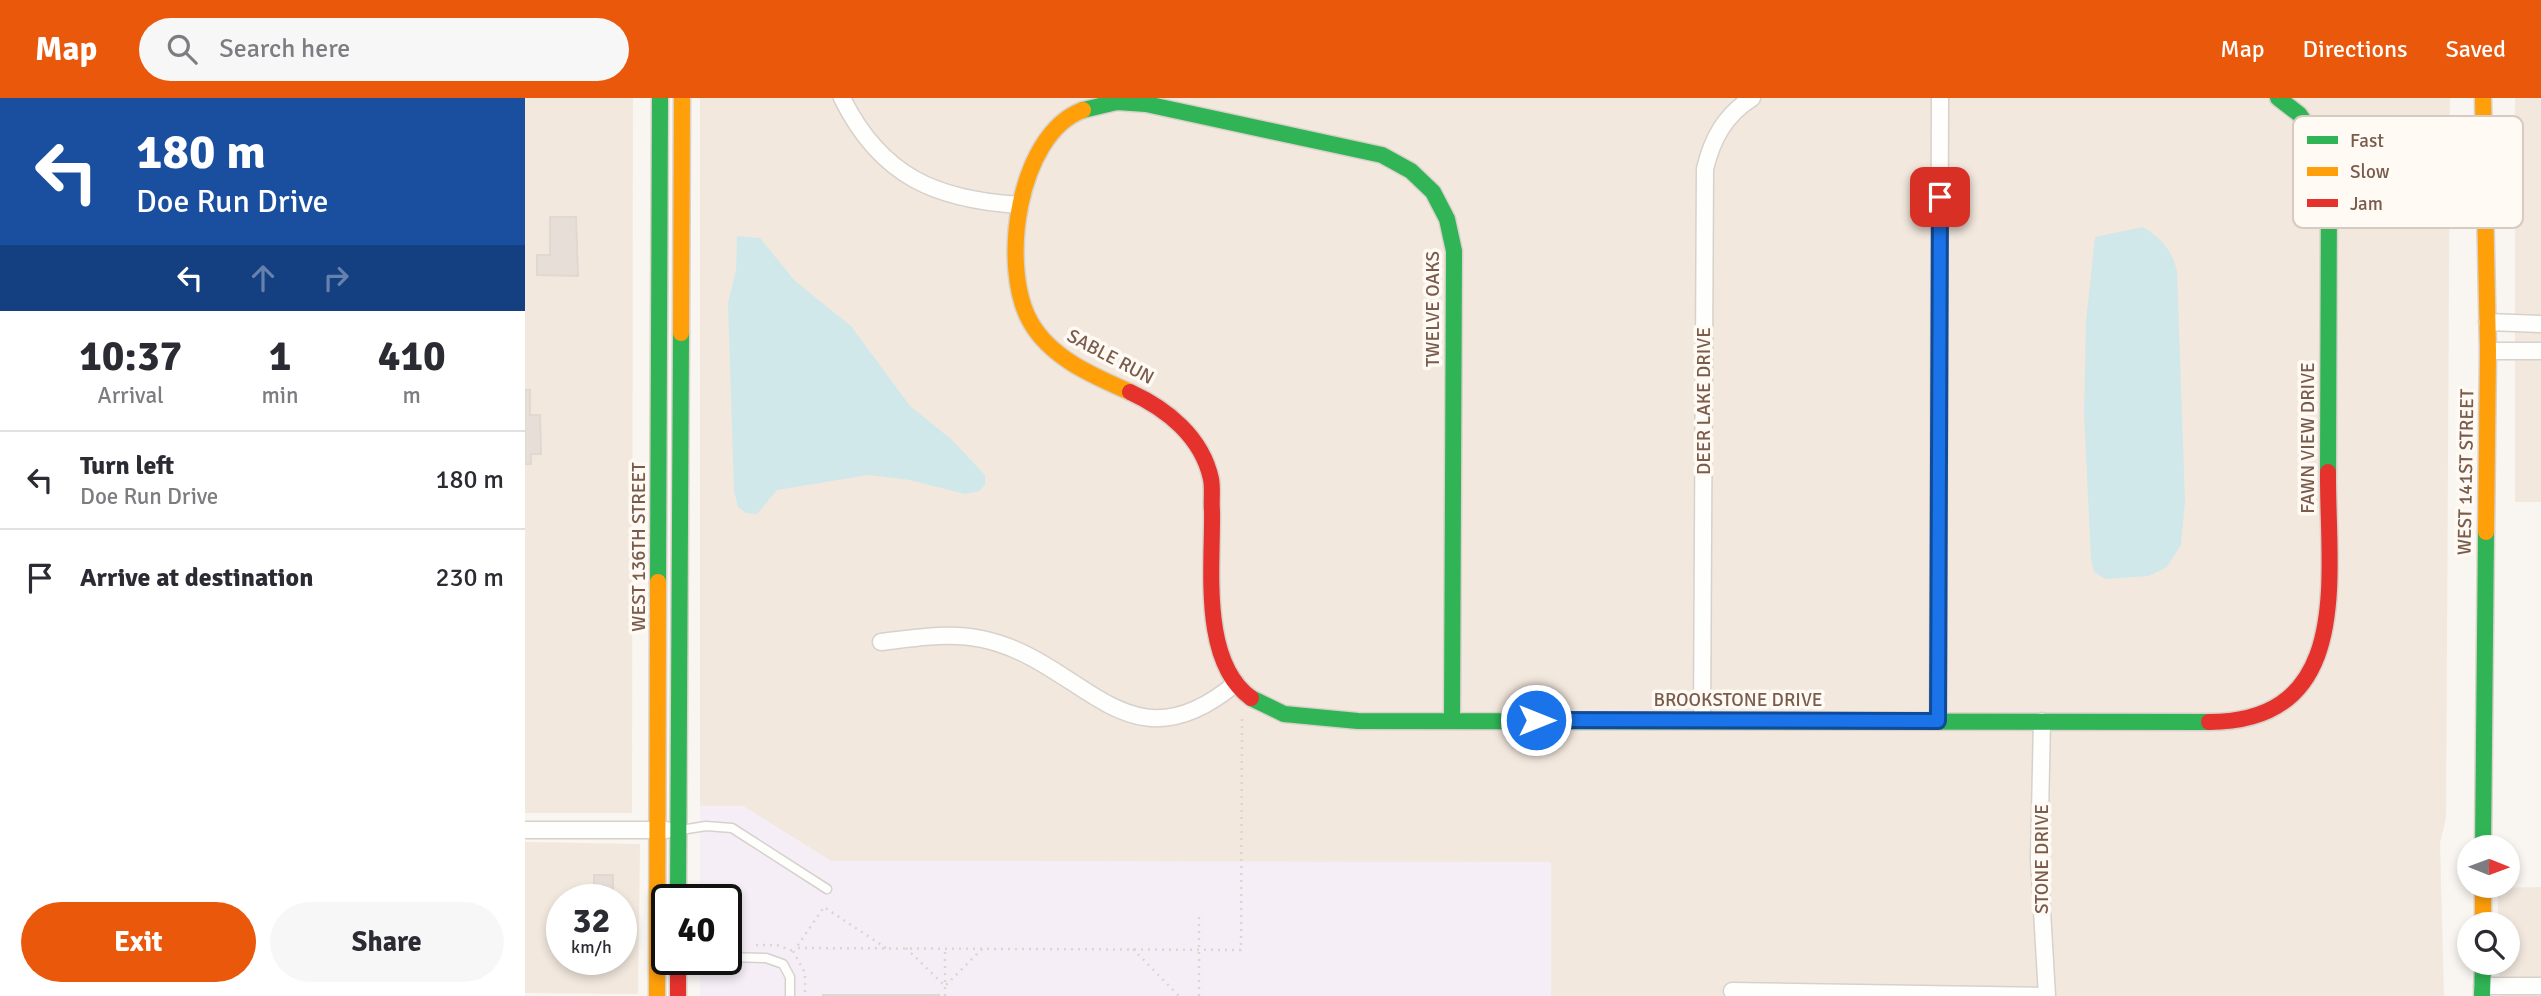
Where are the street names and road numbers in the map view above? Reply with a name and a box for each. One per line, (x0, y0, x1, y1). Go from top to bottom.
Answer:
street label: TWELVE OAKS (1421, 251, 1445, 367)
street label: SABLE RUN (1063, 324, 1158, 390)
street label: DEER LAKE DRIVE (1692, 327, 1716, 475)
street label: FAWN VIEW DRIVE (2296, 362, 2320, 514)
street label: WEST 141ST STREET (2453, 388, 2479, 555)
street label: WEST 136TH STREET (627, 462, 651, 632)
street label: BROOKSTONE DRIVE (1653, 688, 1823, 712)
street label: STONE DRIVE (2030, 804, 2054, 914)

